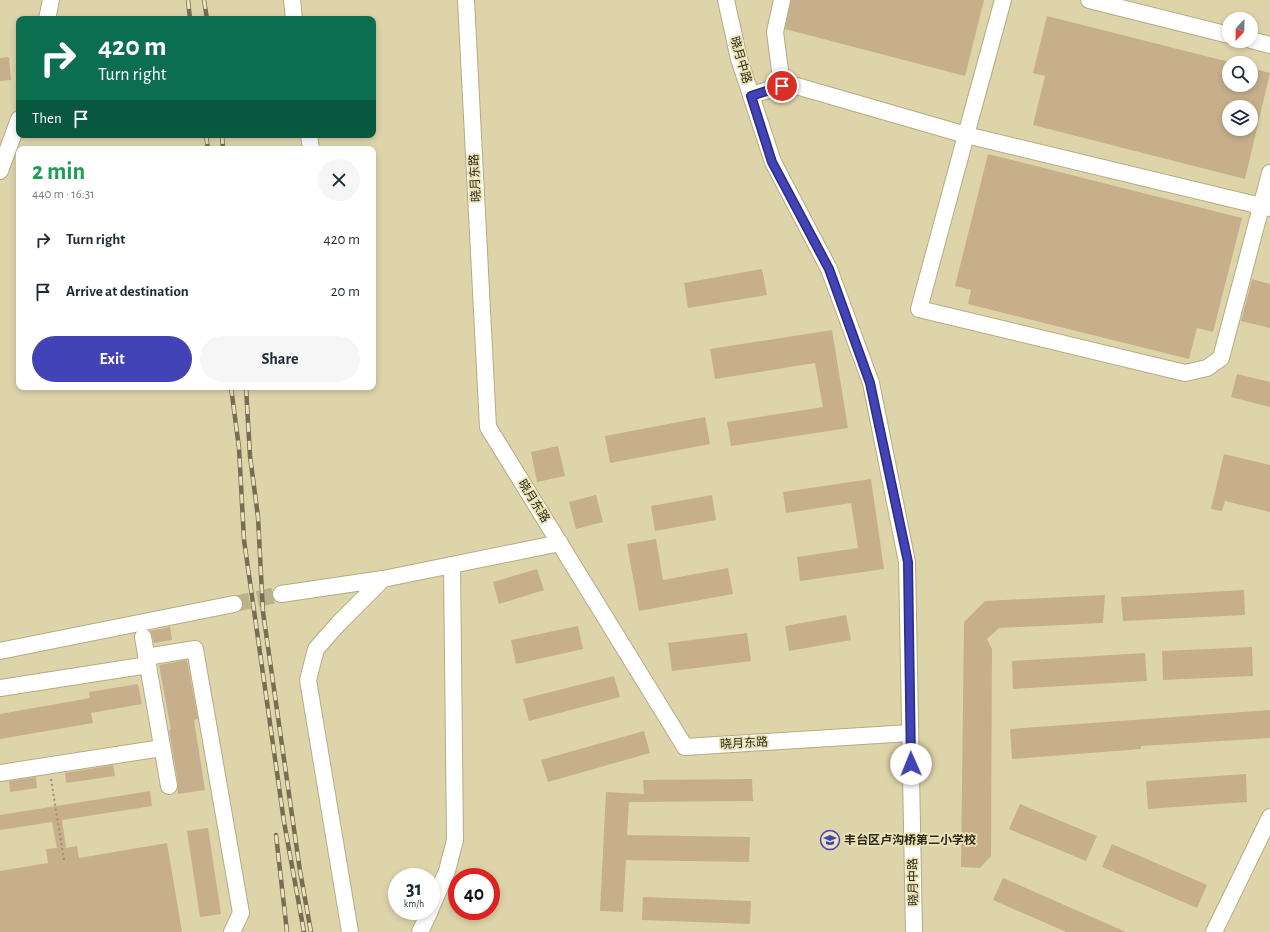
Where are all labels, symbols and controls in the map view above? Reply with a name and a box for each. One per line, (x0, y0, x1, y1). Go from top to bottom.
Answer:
north arrow (1222, 12, 1258, 48)
map controls (1222, 12, 1258, 136)
icon: right (32, 32, 84, 84)
text: 420 m (98, 33, 167, 61)
street label: 晓月中路 (729, 35, 754, 85)
button: search (1222, 56, 1258, 92)
text: Turn right (98, 66, 167, 84)
pin (765, 69, 799, 103)
icon: arrive (771, 75, 793, 97)
button: layers (1222, 100, 1258, 136)
icon: arrive (70, 108, 92, 130)
text: Then (32, 111, 62, 126)
street label: 晓月东路 (467, 154, 482, 202)
button: close (318, 159, 360, 201)
text: 2 min (32, 160, 85, 184)
text: 440 m · 16:31 (32, 188, 95, 201)
icon: right (32, 229, 54, 251)
text: Turn right (66, 232, 125, 247)
text: 420 m (324, 232, 360, 247)
icon: arrive (32, 281, 54, 303)
text: Arrive at destination (66, 284, 189, 299)
text: 20 m (331, 284, 360, 299)
button: Exit (32, 336, 192, 382)
button: Share (200, 336, 360, 382)
street label: 晓月东路 (516, 477, 553, 525)
street label: 晓月东路 (720, 735, 768, 750)
position arrow (890, 743, 932, 785)
school or university icon: 丰台区卢沟桥第二小学校 (819, 829, 841, 851)
place label: 丰台区卢沟桥第二小学校 (844, 833, 976, 846)
street label: 晓月中路 (906, 858, 919, 906)
speed limit sign: 40 (448, 868, 500, 920)
text: 31 (406, 879, 422, 899)
text: km/h (404, 899, 424, 909)

